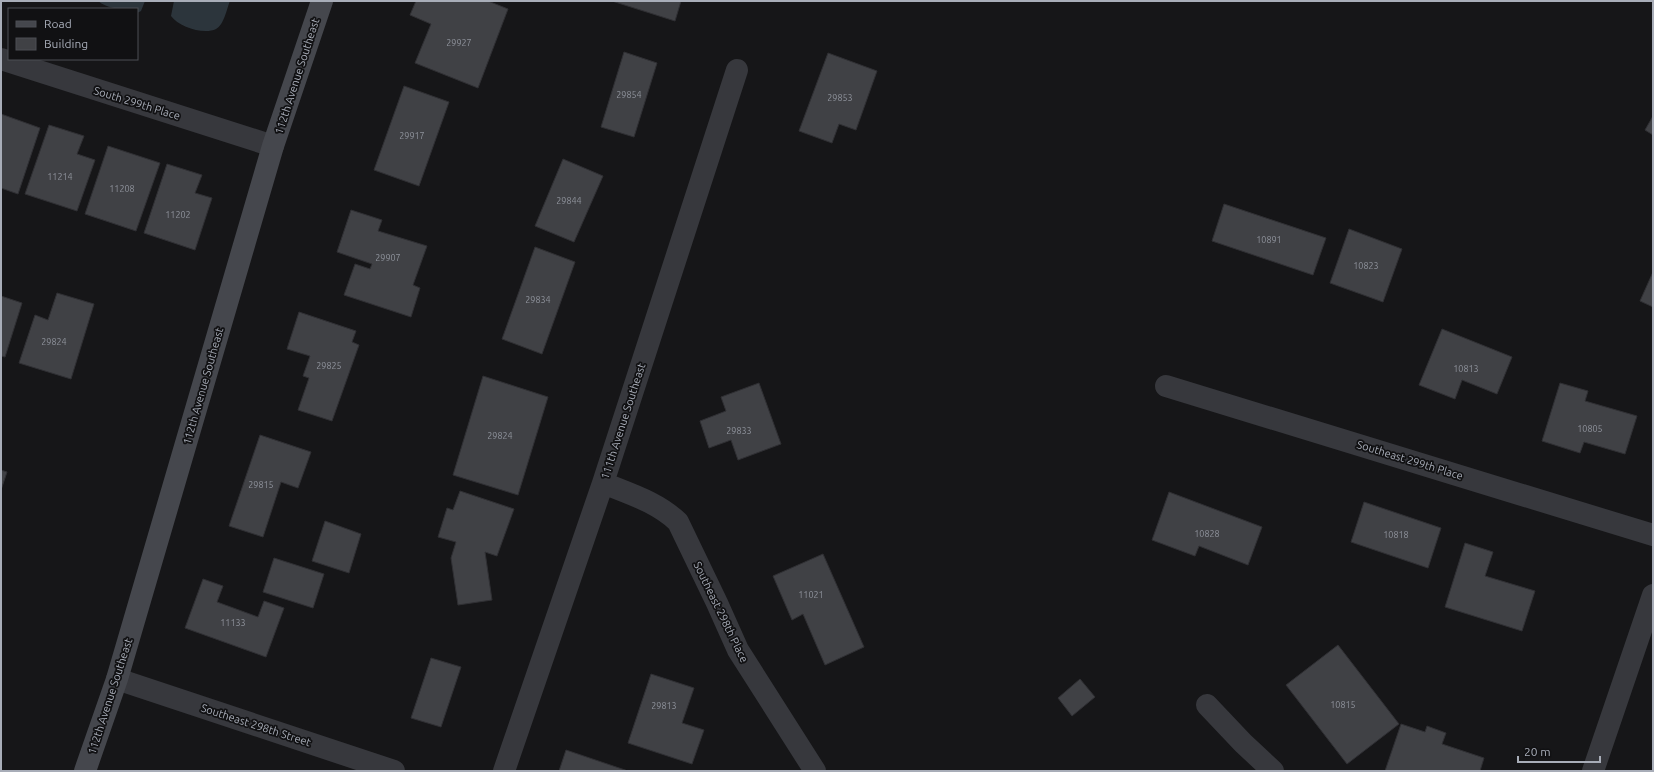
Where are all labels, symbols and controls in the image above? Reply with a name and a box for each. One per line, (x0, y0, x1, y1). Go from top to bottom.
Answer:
legend (8, 8, 138, 60)
street label: 112th Avenue Southeast (273, 16, 322, 136)
text: Road (44, 17, 72, 30)
text: Building (44, 37, 88, 50)
house number: 29927 (446, 38, 472, 48)
street label: South 299th Place (92, 84, 182, 122)
house number: 29854 (616, 90, 642, 100)
house number: 29853 (827, 93, 853, 103)
house number: 29917 (399, 131, 425, 141)
house number: 11214 (47, 172, 73, 182)
house number: 11208 (109, 184, 135, 194)
house number: 29844 (556, 196, 582, 206)
house number: 11202 (165, 210, 191, 220)
house number: 10891 (1256, 235, 1282, 245)
house number: 29907 (375, 253, 401, 263)
house number: 10823 (1353, 261, 1379, 271)
house number: 29834 (525, 295, 551, 305)
street label: 112th Avenue Southeast (181, 325, 226, 446)
house number: 29824 (41, 337, 67, 347)
house number: 29825 (316, 361, 342, 371)
street label: 111th Avenue Southeast (599, 361, 648, 481)
house number: 10813 (1453, 364, 1479, 374)
house number: 10805 (1577, 424, 1603, 434)
house number: 29833 (726, 426, 752, 436)
house number: 29824 (487, 431, 513, 441)
street label: Southeast 299th Place (1355, 438, 1465, 482)
house number: 29815 (248, 480, 274, 490)
house number: 10828 (1194, 529, 1220, 539)
house number: 10818 (1383, 530, 1409, 540)
street label: Southeast 298th Place (691, 560, 751, 664)
house number: 11021 (798, 590, 824, 600)
house number: 11133 (220, 618, 246, 628)
street label: 112th Avenue Southeast (86, 636, 135, 756)
house number: 10815 (1330, 700, 1356, 710)
house number: 29813 (651, 701, 677, 711)
street label: Southeast 298th Street (200, 702, 313, 749)
scale bar (1518, 738, 1600, 764)
text: 20 m (1524, 745, 1551, 758)

